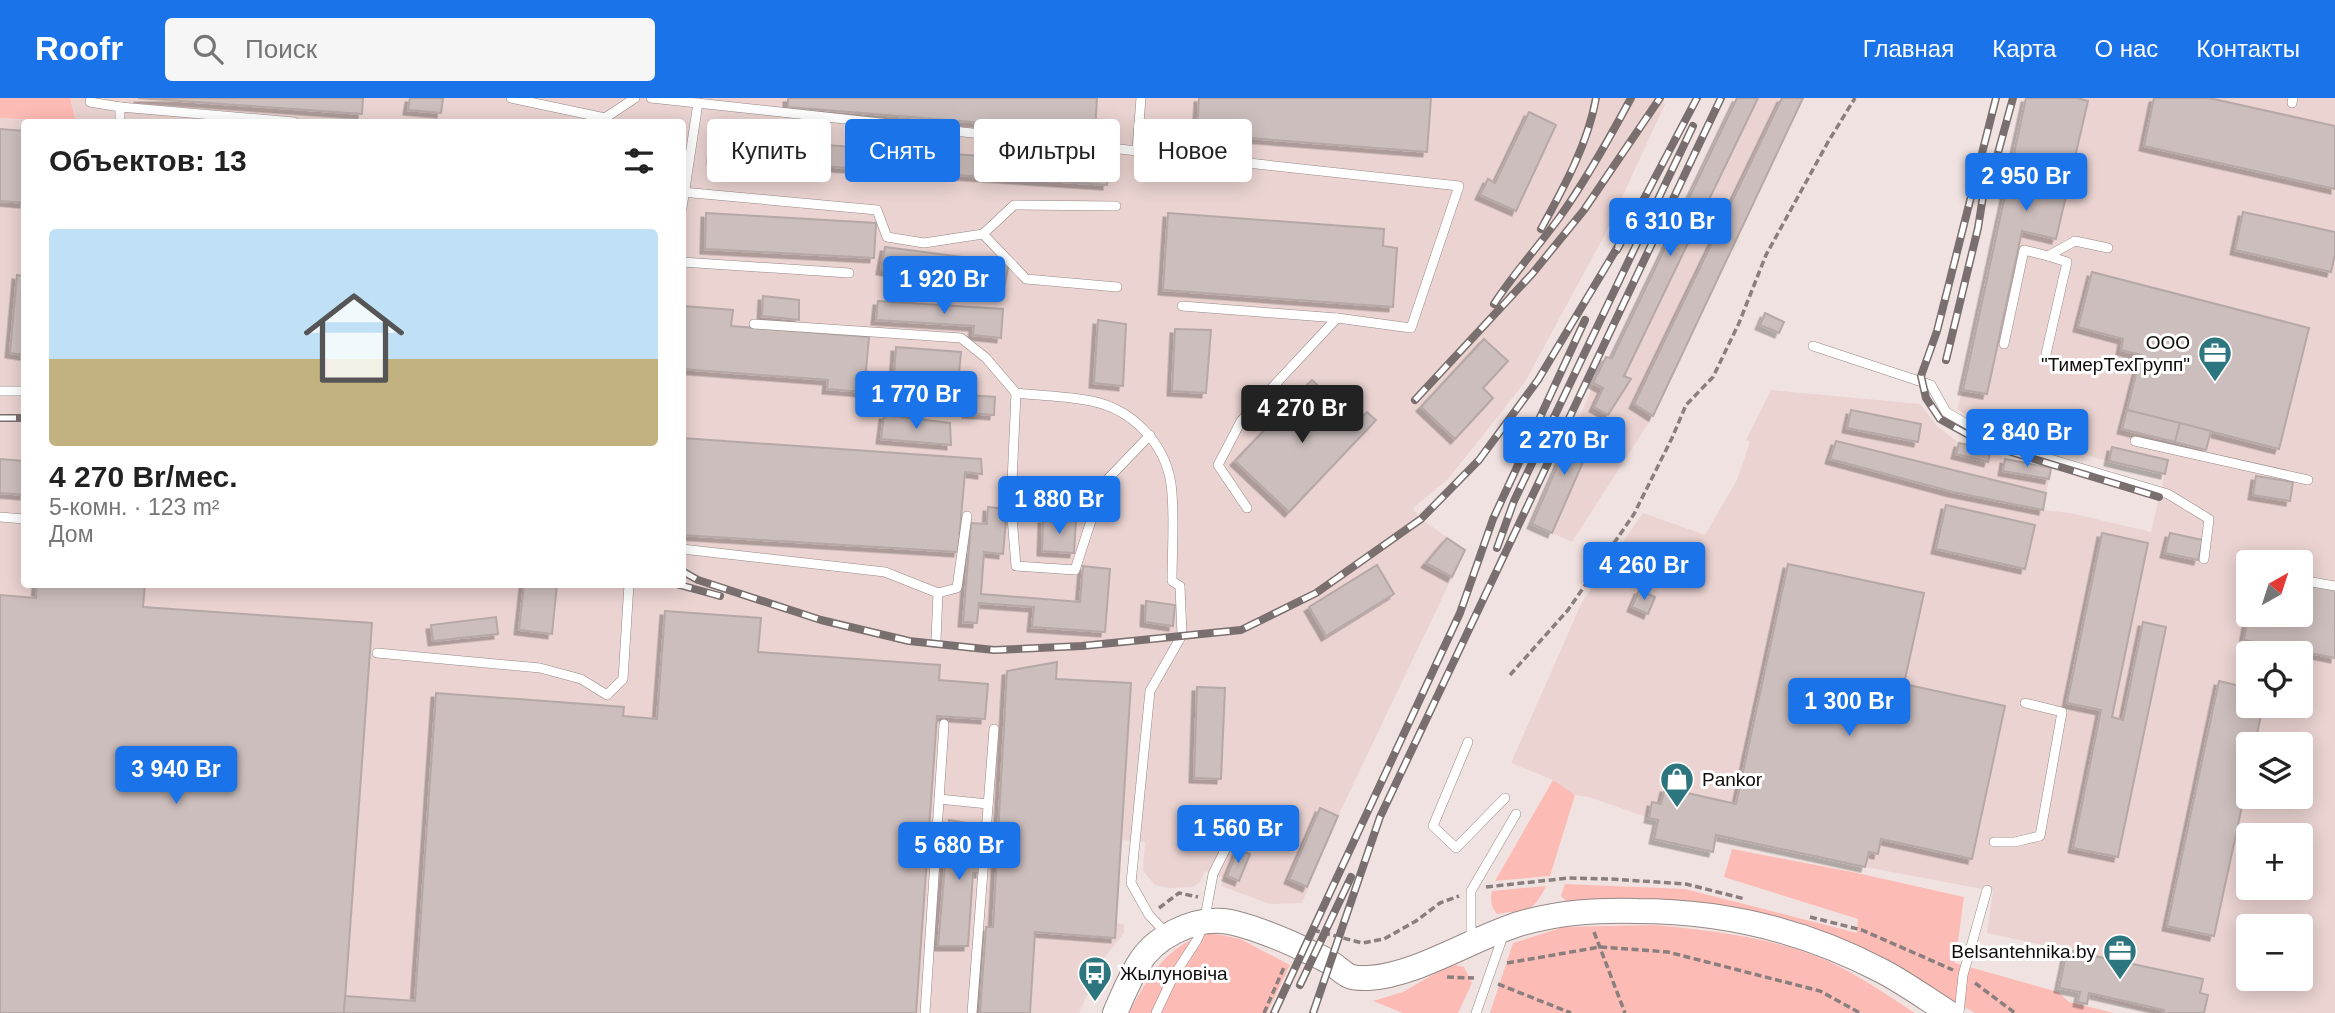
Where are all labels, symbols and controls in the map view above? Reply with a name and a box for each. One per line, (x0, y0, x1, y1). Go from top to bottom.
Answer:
search box (165, 18, 655, 81)
text: Roofr (35, 30, 123, 67)
icon: search (189, 30, 227, 68)
text: Поиск (245, 34, 317, 64)
text: Главная (1863, 35, 1954, 62)
text: Карта (1992, 35, 2056, 62)
text: О нас (2094, 35, 2158, 62)
text: Контакты (2196, 35, 2300, 62)
chip: Купить (707, 119, 831, 182)
chip: Снять (845, 119, 960, 182)
chip: Фильтры (974, 119, 1120, 182)
chip: Новое (1134, 119, 1252, 182)
icon: filters (620, 142, 658, 180)
text: Объектов: 13 (49, 144, 247, 177)
pin: 2 950 Br (1954, 153, 2098, 213)
text: 2 950 Br (1981, 163, 2071, 189)
pin: 6 310 Br (1598, 198, 1742, 258)
text: 6 310 Br (1625, 208, 1715, 234)
pin: 1 920 Br (872, 256, 1016, 316)
text: 1 920 Br (899, 266, 989, 292)
icon: home (291, 275, 417, 401)
place label: ООО "ТимерТехГрупп" (2041, 332, 2190, 375)
office icon: ООО "ТимерТехГрупп" (2196, 334, 2234, 383)
pin: 1 770 Br (844, 372, 988, 431)
text: 1 770 Br (871, 381, 961, 407)
pin: 4 270 Br (1230, 386, 1374, 445)
text: 4 270 Br (1257, 395, 1347, 421)
pin: 2 840 Br (1955, 410, 2099, 469)
pin: 2 270 Br (1492, 418, 1636, 477)
text: 2 840 Br (1982, 419, 2072, 445)
text: 2 270 Br (1519, 427, 1609, 453)
text: 4 270 Br/мес. (49, 460, 238, 493)
pin: 1 880 Br (987, 476, 1131, 536)
text: 1 880 Br (1014, 486, 1104, 512)
text: 5-комн. · 123 m² (49, 494, 220, 520)
text: Дом (49, 521, 93, 547)
pin: 4 260 Br (1572, 542, 1716, 602)
north arrow (2236, 550, 2314, 626)
map controls (2236, 550, 2313, 991)
text: 4 260 Br (1599, 552, 1689, 578)
button: locate (2236, 641, 2313, 718)
pin: 1 300 Br (1777, 678, 1921, 738)
text: 1 300 Br (1804, 688, 1894, 714)
button: layers (2236, 732, 2313, 809)
pin: 3 940 Br (104, 746, 248, 806)
text: 3 940 Br (131, 756, 221, 782)
shop icon: Pankor (1658, 760, 1696, 809)
place label: Pankor (1702, 769, 1763, 790)
pin: 1 560 Br (1166, 806, 1310, 865)
text: 1 560 Br (1193, 815, 1283, 841)
pin: 5 680 Br (887, 822, 1031, 882)
button: + (2236, 823, 2313, 900)
text: 5 680 Br (914, 832, 1004, 858)
button: − (2236, 914, 2313, 991)
office icon: Belsantehnika.by (2101, 932, 2139, 981)
place label: Belsantehnika.by (1951, 941, 2096, 962)
bus stop icon: Жылуновіча (1076, 954, 1114, 1003)
place label: Жылуновіча (1120, 963, 1228, 984)

